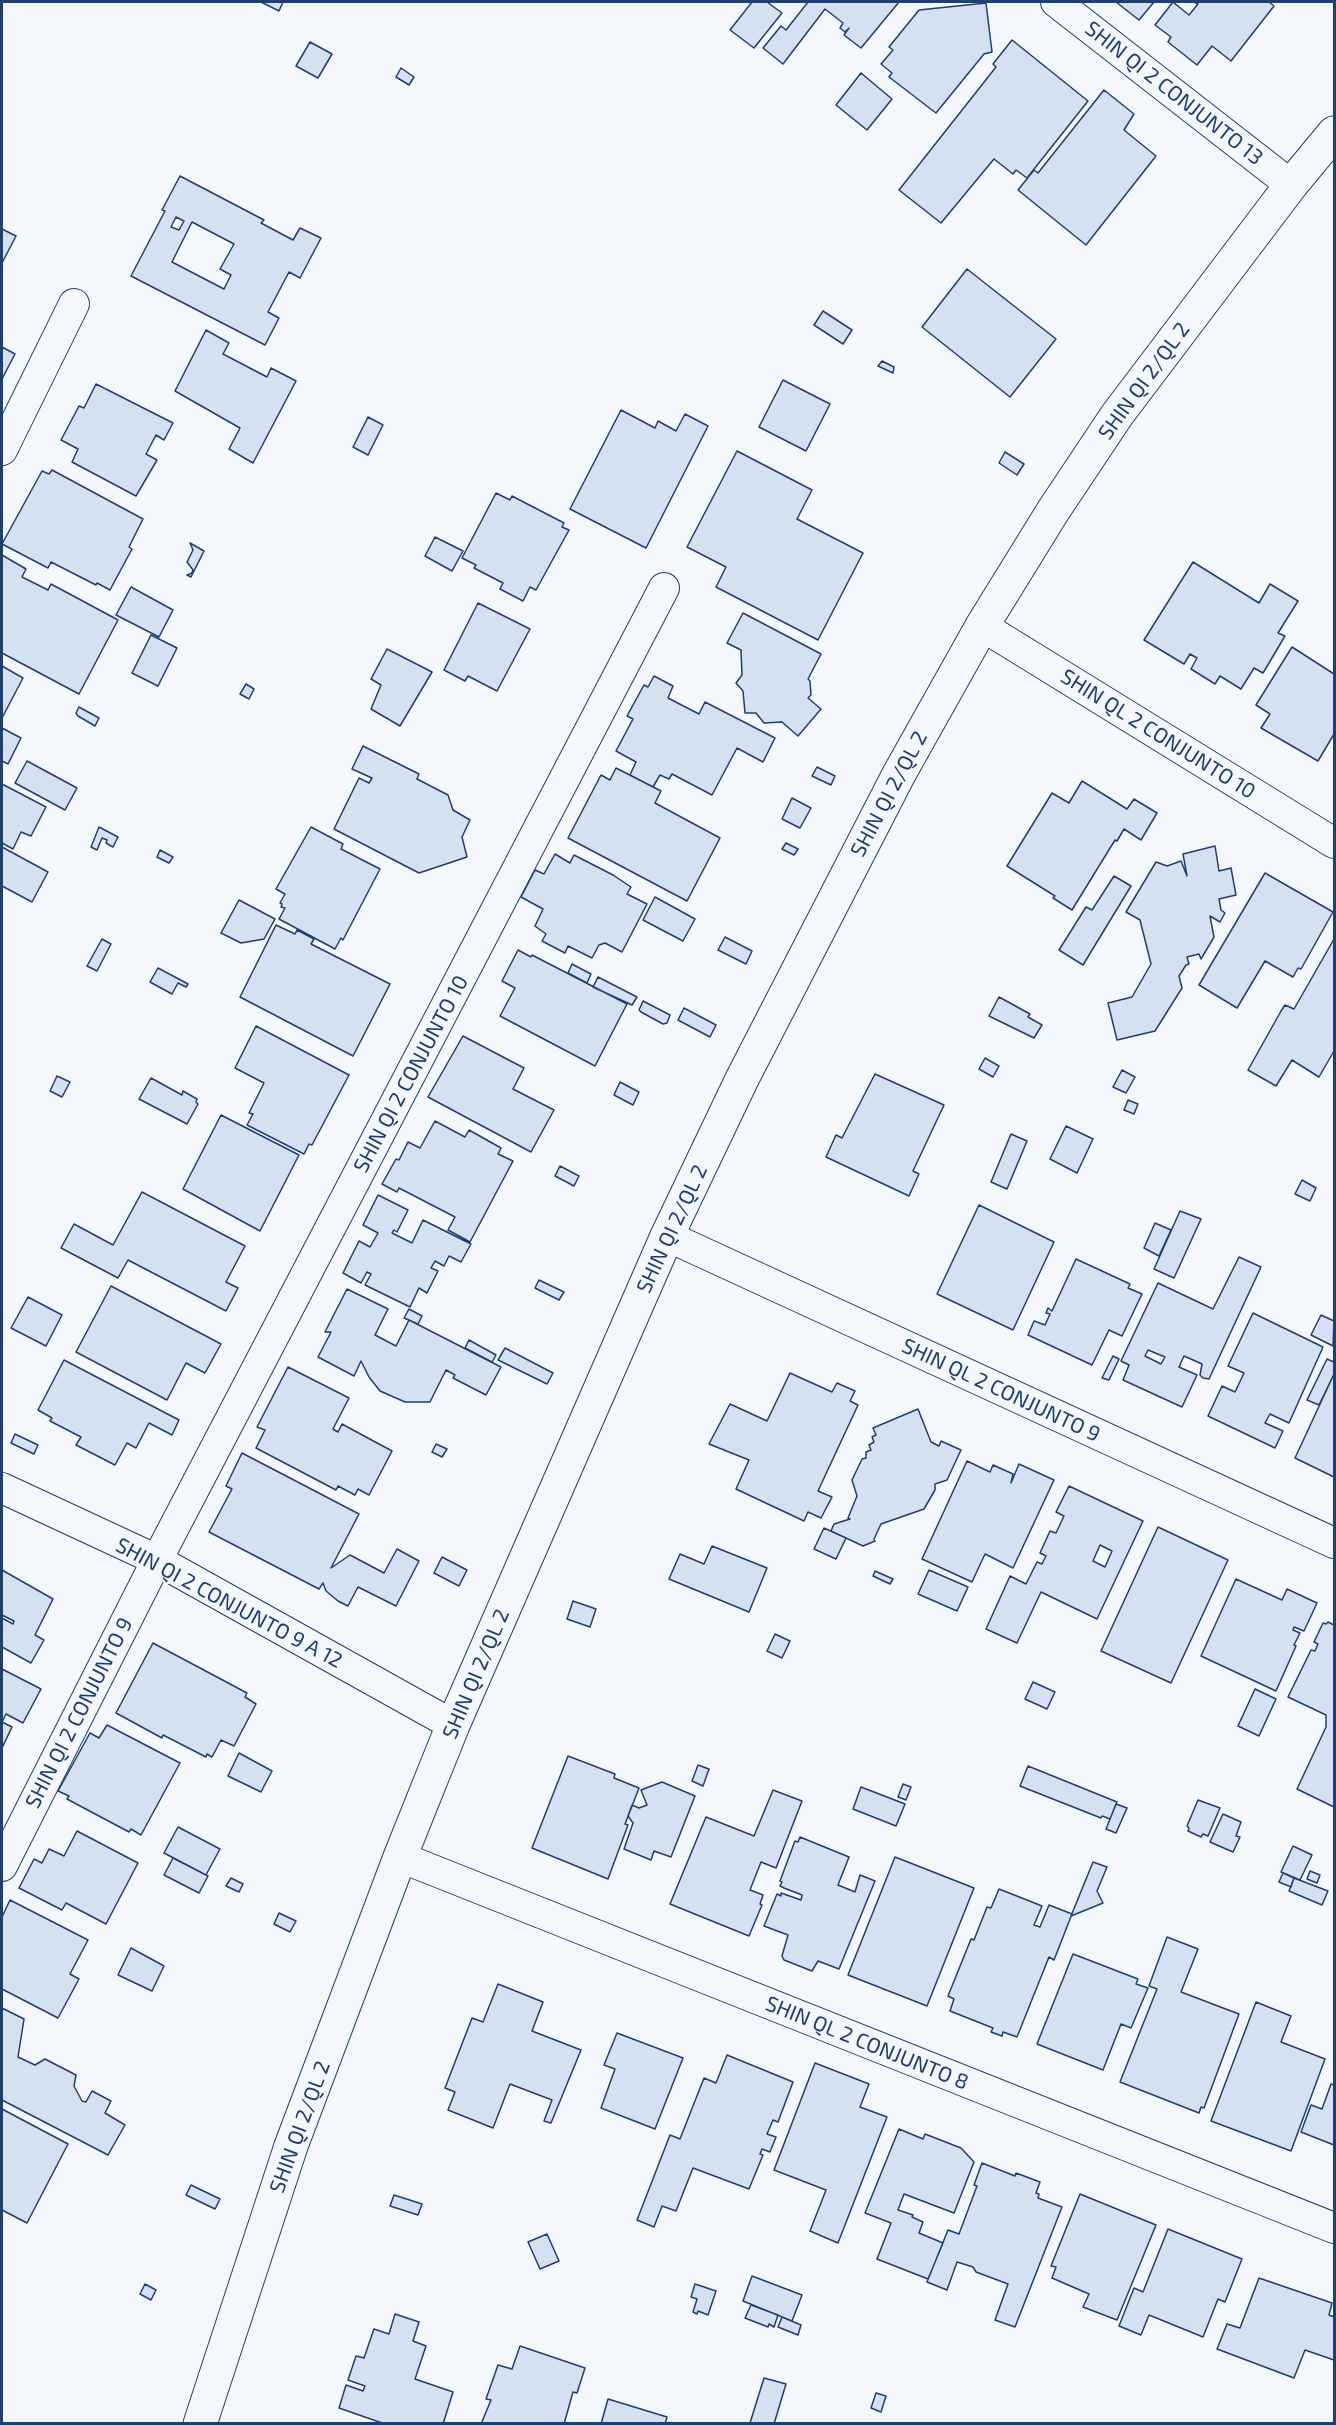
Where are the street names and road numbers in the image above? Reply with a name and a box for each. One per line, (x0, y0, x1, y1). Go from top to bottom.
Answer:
street label: SHIN QI 2 CONJUNTO 13 (1080, 16, 1268, 170)
street label: SHIN QI 2/QL 2 (1093, 317, 1195, 445)
street label: SHIN QL 2 CONJUNTO 10 (1056, 664, 1260, 804)
street label: SHIN QI 2/QL 2 (845, 727, 933, 861)
street label: SHIN QI 2 CONJUNTO 10 (348, 971, 474, 1177)
street label: SHIN QI 2/QL 2 (631, 1161, 713, 1297)
street label: SHIN QL 2 CONJUNTO 9 (898, 1333, 1104, 1447)
street label: SHIN QI 2 CONJUNTO 9 A 12 (111, 1532, 347, 1674)
street label: SHIN QI 2/QL 2 (437, 1605, 515, 1743)
street label: SHIN QI 2 CONJUNTO 9 (20, 1613, 138, 1813)
street label: SHIN QL 2 CONJUNTO 8 (762, 1991, 972, 2095)
street label: SHIN QI 2/QL 2 (264, 2058, 336, 2196)

